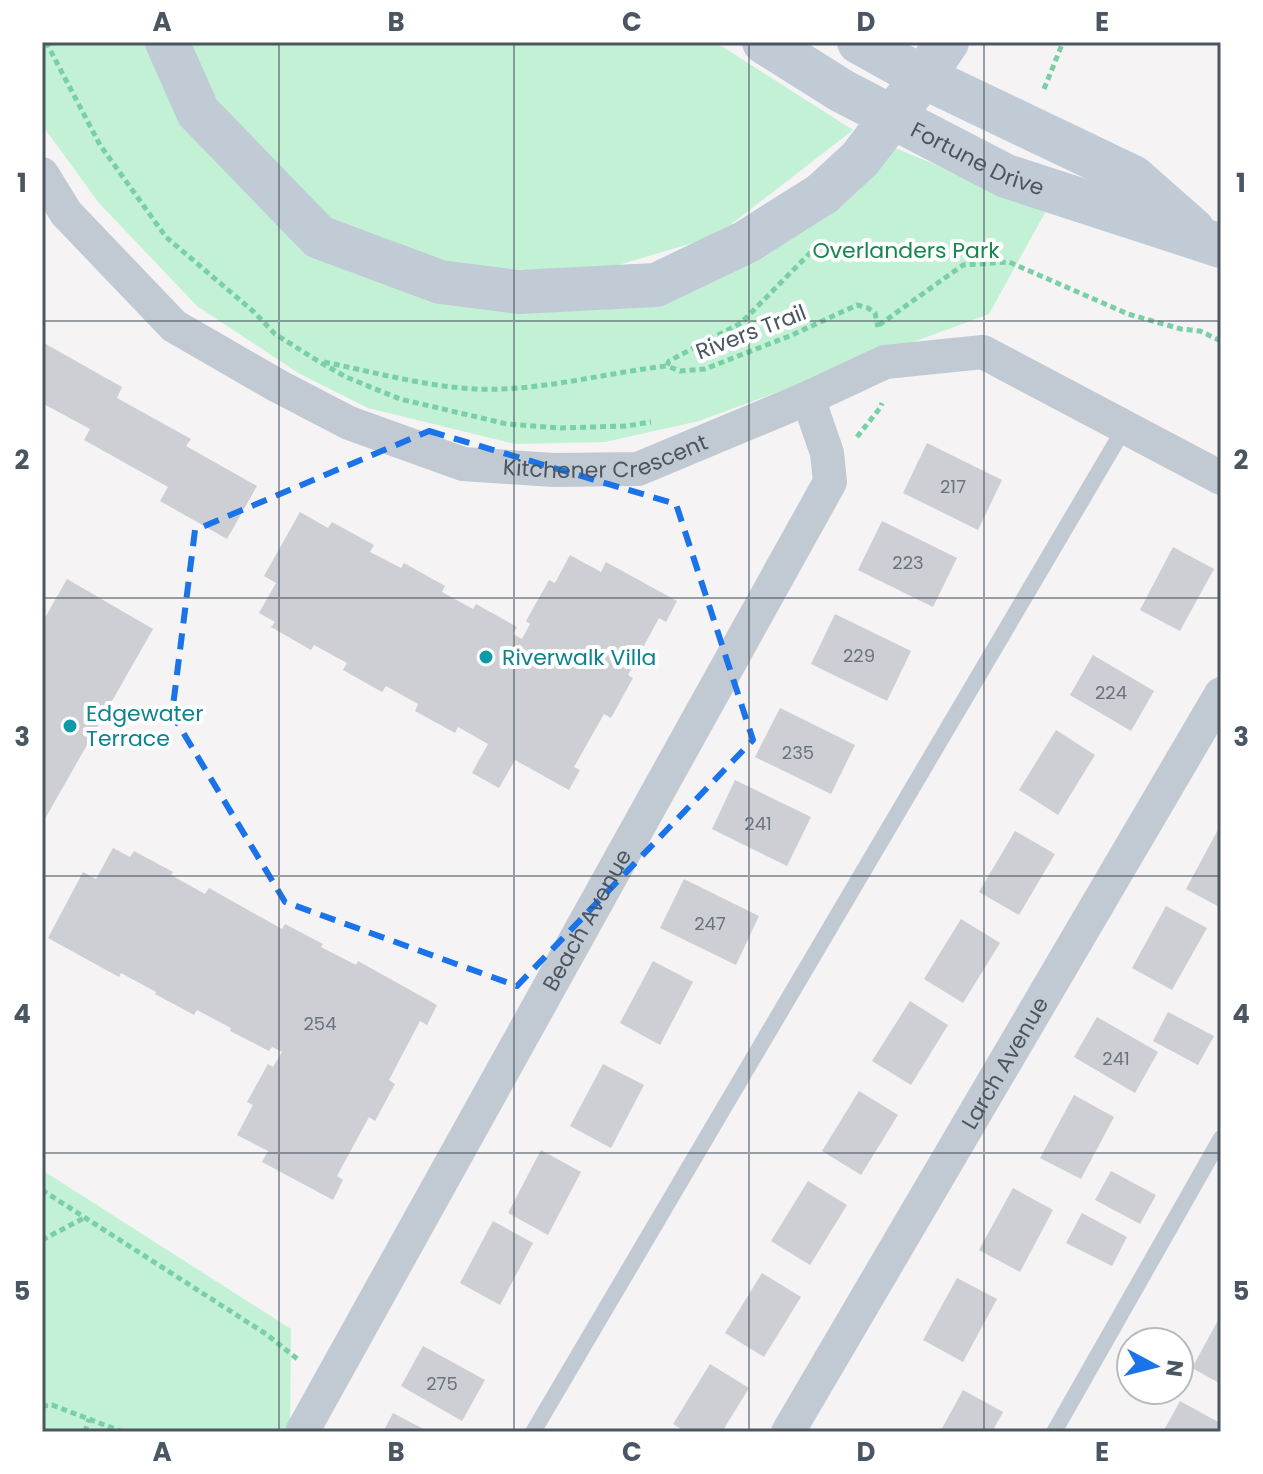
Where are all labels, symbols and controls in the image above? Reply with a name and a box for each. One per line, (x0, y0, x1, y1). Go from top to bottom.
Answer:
text: A (152, 4, 172, 40)
text: B (387, 4, 405, 40)
text: C (622, 4, 642, 40)
text: D (857, 4, 876, 40)
text: E (1095, 4, 1109, 40)
street label: Fortune Drive (906, 114, 1048, 203)
text: 1 (17, 165, 27, 201)
text: 1 (1236, 165, 1246, 201)
park label: Overlanders Park (812, 235, 1000, 266)
street label: Rivers Trail (691, 297, 811, 367)
street label: Kitchener Crescent (502, 426, 712, 486)
text: 2 (15, 442, 30, 478)
text: 2 (1234, 442, 1249, 478)
house number: 217 (940, 474, 966, 499)
house number: 223 (892, 550, 924, 575)
place label: Riverwalk Villa (502, 642, 657, 673)
house number: 229 (843, 643, 875, 668)
marker: Riverwalk Villa (477, 648, 495, 666)
house number: 224 (1095, 680, 1127, 705)
place label: Edgewater Terrace (86, 698, 203, 754)
marker: Edgewater Terrace (61, 717, 79, 735)
text: 3 (14, 719, 30, 755)
text: 3 (1233, 719, 1249, 755)
house number: 235 (782, 740, 814, 765)
house number: 241 (744, 811, 772, 836)
street label: Beach Avenue (535, 843, 639, 996)
house number: 247 (694, 911, 726, 936)
street label: Larch Avenue (954, 991, 1056, 1135)
text: 4 (13, 996, 31, 1032)
text: 4 (1232, 996, 1250, 1032)
house number: 254 (304, 1011, 336, 1036)
house number: 241 (1102, 1046, 1130, 1071)
text: 5 (14, 1273, 30, 1309)
text: 5 (1233, 1273, 1249, 1309)
north arrow (1115, 1326, 1195, 1406)
text: N (1158, 1358, 1191, 1378)
house number: 275 (426, 1371, 458, 1396)
text: A (152, 1434, 172, 1470)
text: B (387, 1434, 405, 1470)
text: C (622, 1434, 642, 1470)
text: D (857, 1434, 876, 1470)
text: E (1095, 1434, 1109, 1470)

